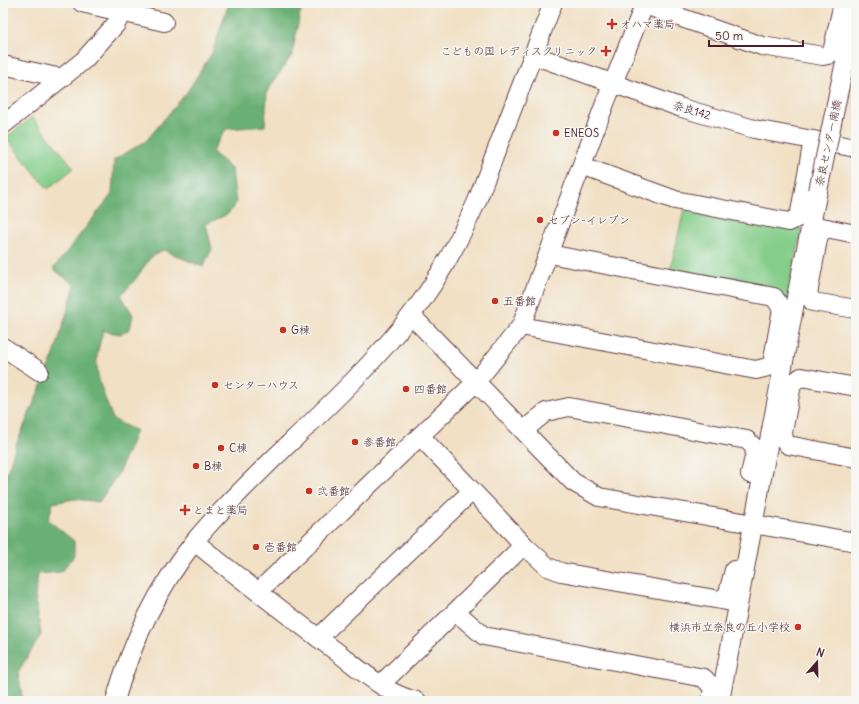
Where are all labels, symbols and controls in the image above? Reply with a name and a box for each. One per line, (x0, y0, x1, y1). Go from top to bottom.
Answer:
place label: オハマ薬局 (620, 17, 675, 31)
marker: オハマ薬局 (607, 19, 617, 29)
scale bar (709, 22, 803, 48)
text: 50 m (715, 28, 744, 43)
place label: こどもの国 レディスクリニック (440, 44, 597, 58)
marker: こどもの国 レディスクリニック (600, 45, 612, 57)
street label: 奈良142 (671, 98, 713, 122)
street label: 奈良センター南橋 (812, 99, 844, 187)
place label: ENEOS (564, 126, 599, 140)
marker: ENEOS (551, 128, 561, 138)
place label: セブン-イレブン (548, 213, 630, 227)
marker: セブン-イレブン (535, 215, 545, 225)
place label: 五番館 (503, 294, 536, 308)
marker: 五番館 (490, 296, 500, 306)
place label: G棟 (291, 323, 310, 337)
marker: G棟 (278, 325, 288, 335)
place label: センターハウス (223, 378, 299, 392)
marker: センターハウス (210, 380, 220, 390)
place label: 四番館 (414, 382, 447, 396)
marker: 四番館 (401, 384, 411, 394)
place label: 参番館 (363, 435, 396, 449)
marker: 参番館 (350, 437, 360, 447)
place label: C棟 (229, 441, 247, 455)
marker: C棟 (216, 443, 226, 453)
place label: B棟 (204, 459, 222, 473)
marker: B棟 (191, 461, 201, 471)
place label: 弐番館 (317, 484, 350, 498)
marker: 弐番館 (304, 486, 314, 496)
place label: とまと薬局 (193, 503, 248, 517)
marker: とまと薬局 (180, 505, 190, 515)
place label: 壱番館 (264, 540, 297, 554)
marker: 壱番館 (251, 542, 261, 552)
place label: 横浜市立奈良の丘小学校 (669, 620, 790, 634)
marker: 横浜市立奈良の丘小学校 (793, 622, 803, 632)
north arrow (797, 642, 837, 682)
text: N (814, 645, 826, 660)

